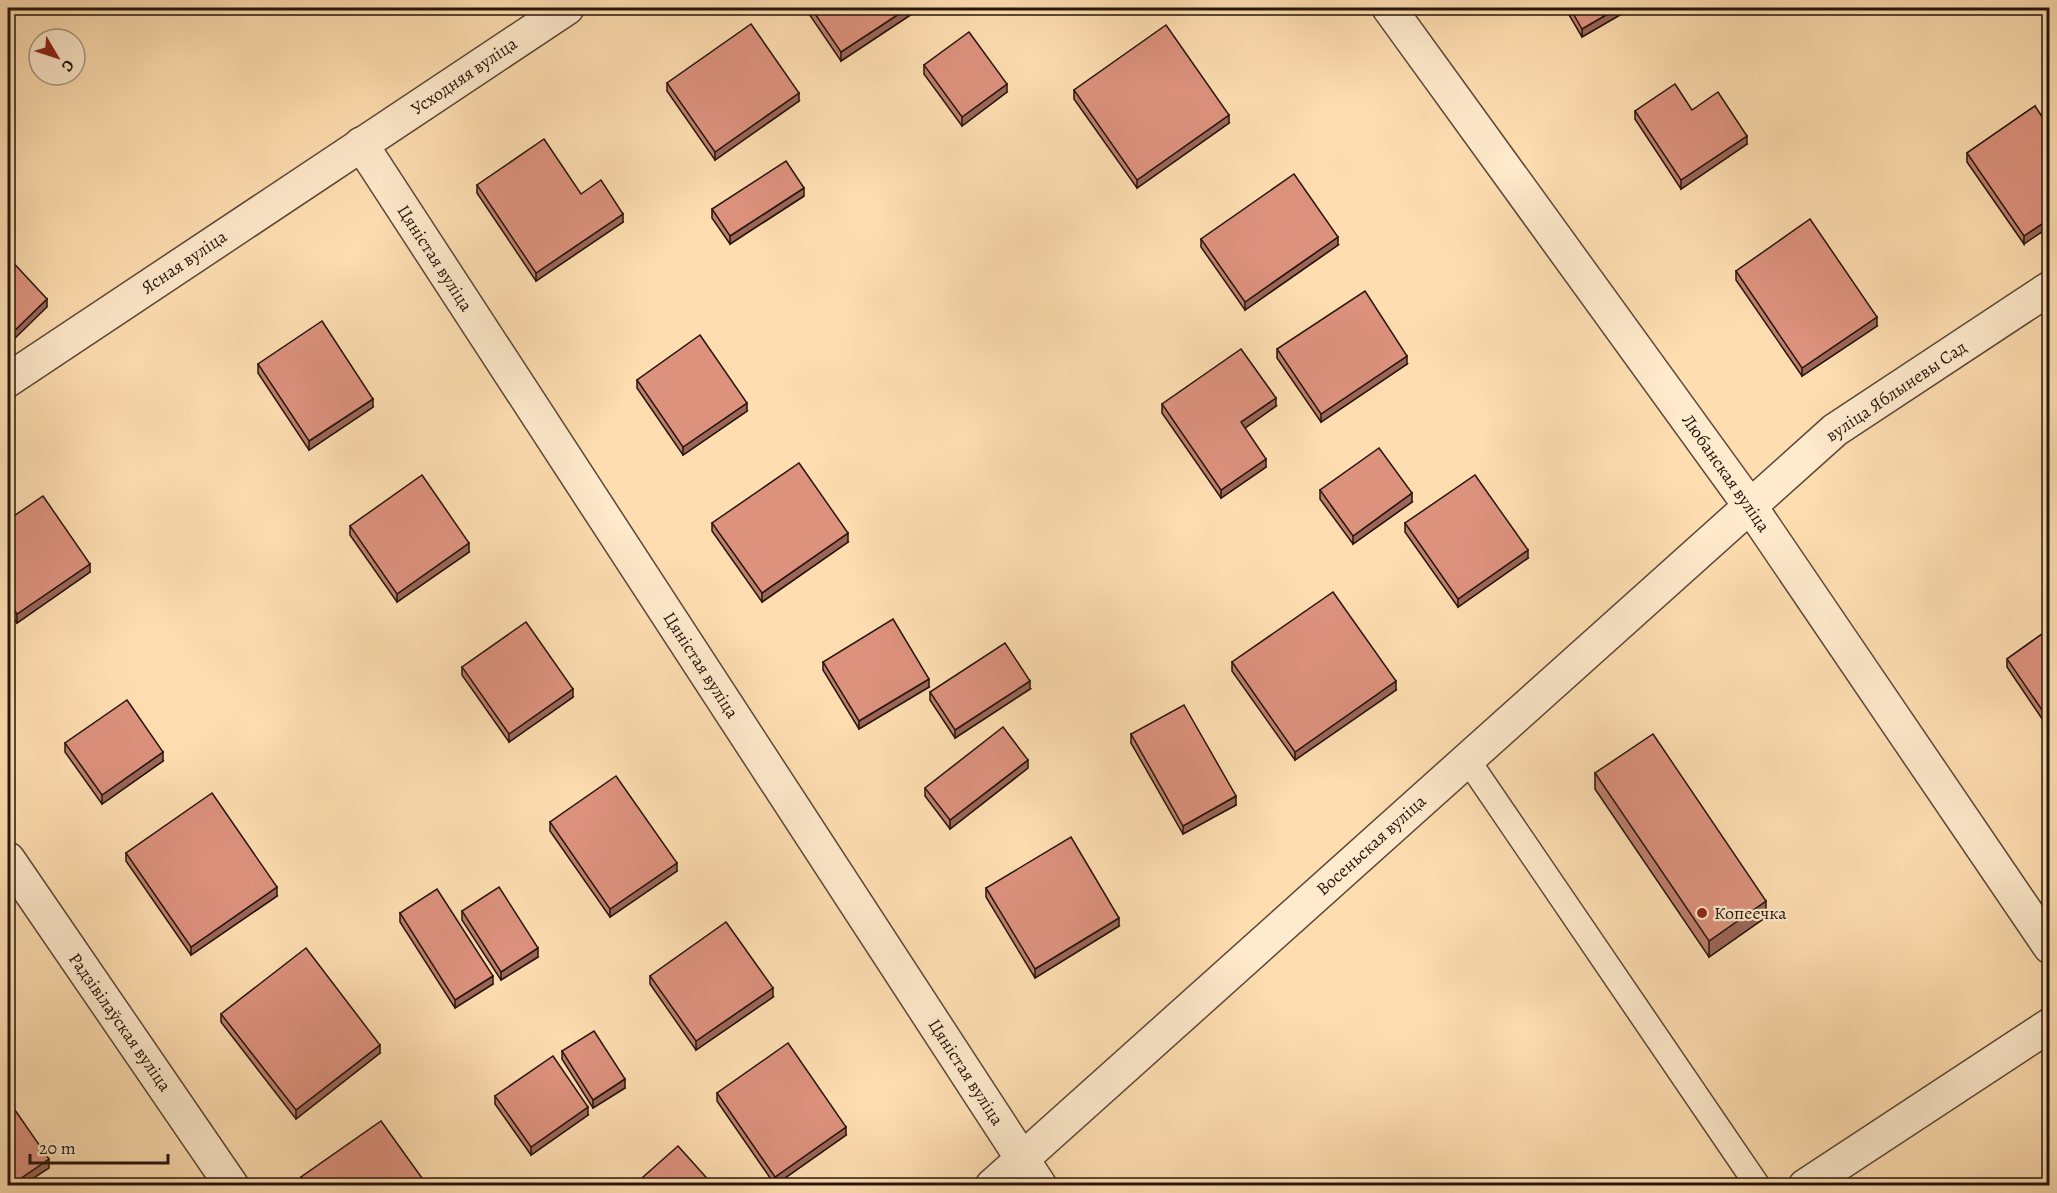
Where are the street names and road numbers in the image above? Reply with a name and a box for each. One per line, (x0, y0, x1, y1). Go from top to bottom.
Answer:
street label: Усходняя вуліца (406, 31, 522, 120)
street label: Цяністая вуліца (392, 200, 479, 316)
street label: Ясная вуліца (136, 224, 232, 300)
street label: вуліца Яблыневы Сад (1821, 335, 1971, 447)
street label: Любанская вуліца (1676, 409, 1776, 538)
street label: Цяністая вуліца (658, 607, 745, 723)
street label: Восеньская вуліца (1311, 789, 1432, 901)
street label: Радзівілаўская вуліца (63, 948, 177, 1097)
street label: Цяністая вуліца (923, 1014, 1010, 1130)

